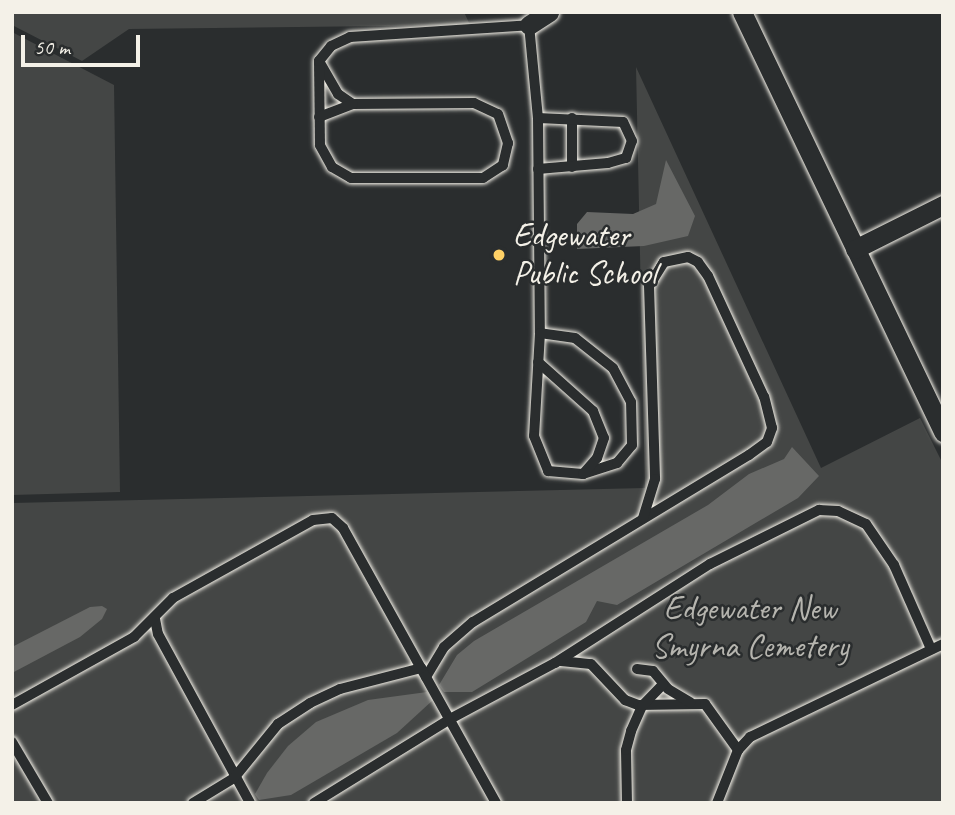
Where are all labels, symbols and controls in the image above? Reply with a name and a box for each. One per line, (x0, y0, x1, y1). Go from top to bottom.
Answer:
scale bar (24, 21, 144, 65)
text: 50 m (34, 34, 70, 60)
place label: Edgewater Public School (513, 216, 657, 294)
marker: Edgewater Public School (491, 247, 507, 263)
park label: Edgewater New Smyrna Cemetery (652, 589, 848, 667)

